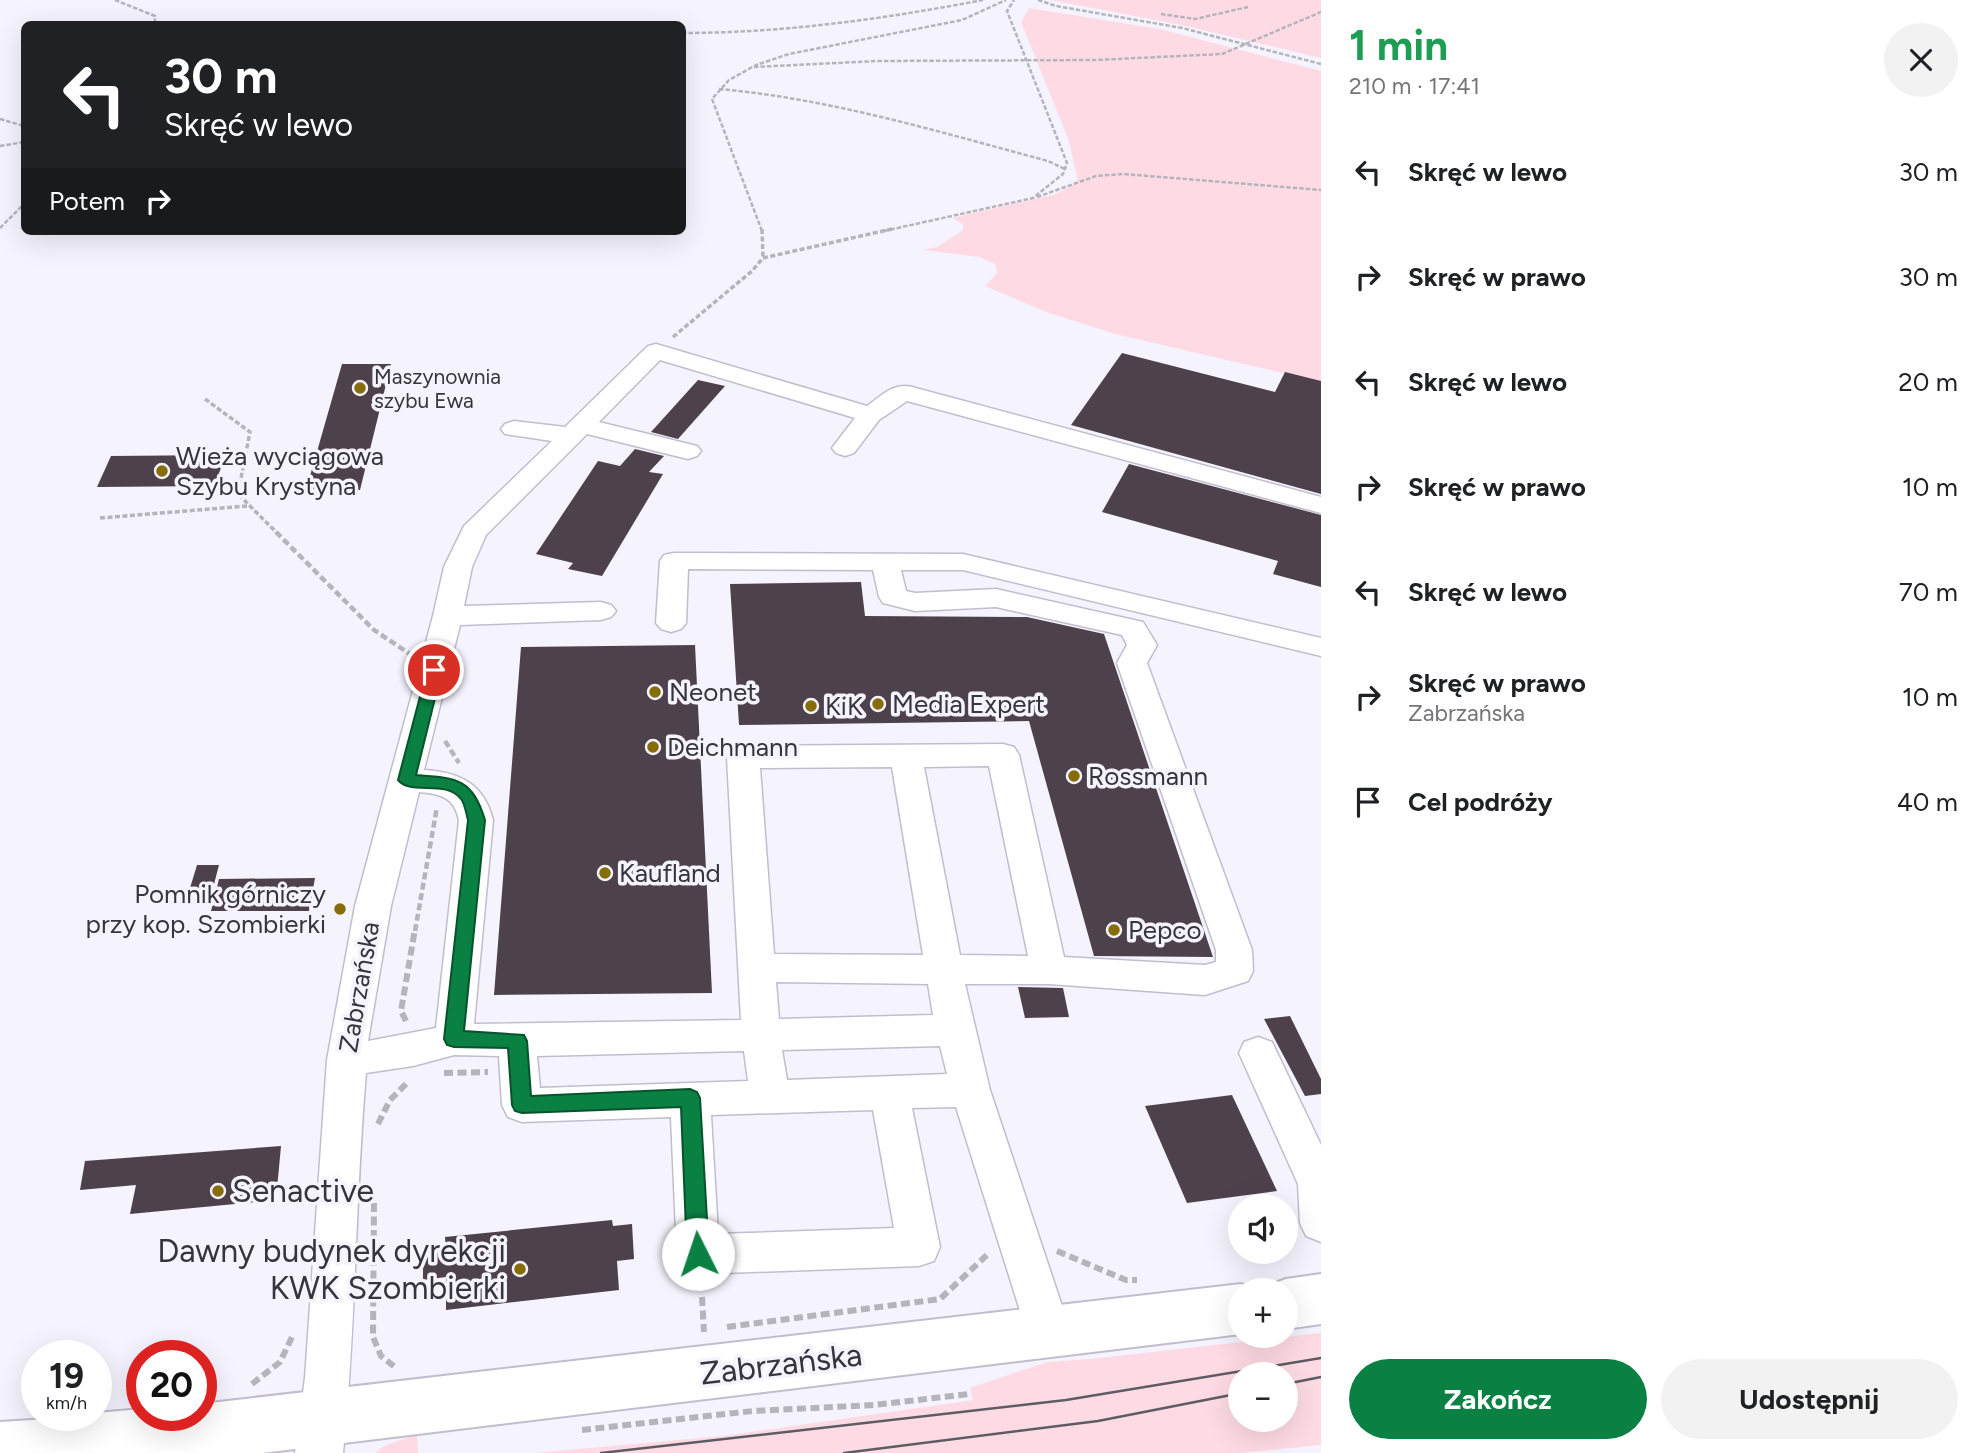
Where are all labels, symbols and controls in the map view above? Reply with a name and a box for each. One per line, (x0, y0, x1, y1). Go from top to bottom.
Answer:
text: 1 min (1349, 20, 1448, 71)
button: close (1884, 23, 1958, 97)
text: 30 m (164, 46, 277, 105)
icon: left (49, 49, 140, 140)
text: 210 m · 17:41 (1349, 72, 1480, 100)
text: Skręć w lewo (164, 106, 353, 144)
icon: left (1349, 153, 1387, 191)
text: Skręć w lewo (1408, 156, 1567, 188)
text: 30 m (1899, 156, 1958, 188)
icon: right (139, 182, 177, 220)
text: Potem (49, 185, 125, 217)
icon: right (1349, 258, 1387, 296)
text: Skręć w prawo (1408, 261, 1586, 293)
text: 30 m (1899, 261, 1958, 293)
icon: left (1349, 363, 1387, 401)
place label: Maszynownia szybu Ewa (374, 364, 501, 413)
text: Skręć w lewo (1408, 366, 1567, 398)
text: 20 m (1898, 366, 1958, 398)
marker: Maszynownia szybu Ewa (352, 380, 368, 396)
place label: Wieża wyciągowa Szybu Krystyna (176, 440, 384, 502)
marker: Wieża wyciągowa Szybu Krystyna (154, 463, 170, 479)
icon: right (1349, 468, 1387, 506)
text: Skręć w prawo (1408, 471, 1586, 503)
text: 10 m (1902, 471, 1958, 503)
icon: left (1349, 573, 1387, 611)
text: Skręć w lewo (1408, 576, 1567, 608)
text: 70 m (1899, 576, 1958, 608)
pin (404, 640, 464, 700)
icon: arrive (415, 651, 453, 689)
text: Skręć w prawo (1408, 667, 1586, 699)
place label: Neonet (669, 676, 757, 708)
icon: right (1349, 678, 1387, 716)
text: 10 m (1902, 681, 1958, 713)
marker: Neonet (647, 684, 663, 700)
place label: Media Expert (892, 688, 1045, 720)
place label: KiK (825, 690, 863, 722)
marker: Media Expert (870, 696, 886, 712)
marker: KiK (803, 698, 819, 714)
text: Zabrzańska (1408, 699, 1525, 727)
place label: Deichmann (667, 731, 798, 763)
marker: Deichmann (645, 739, 661, 755)
place label: Rossmann (1088, 760, 1208, 792)
marker: Rossmann (1066, 768, 1082, 784)
icon: arrive (1349, 783, 1387, 821)
text: Cel podróży (1408, 786, 1552, 818)
text: 40 m (1897, 786, 1958, 818)
place label: Kaufland (619, 857, 721, 889)
marker: Kaufland (597, 865, 613, 881)
place label: Pomnik górniczy przy kop. Szombierki (86, 878, 326, 940)
marker: Pomnik górniczy przy kop. Szombierki (332, 901, 348, 917)
place label: Pepco (1128, 914, 1202, 946)
street label: Zabrzańska (332, 919, 386, 1055)
marker: Pepco (1106, 922, 1122, 938)
place label: Senactive (232, 1172, 374, 1210)
marker: Senactive (210, 1183, 226, 1199)
map controls (1228, 1194, 1298, 1432)
button: sound (1228, 1194, 1298, 1264)
position arrow (661, 1217, 735, 1291)
place label: Dawny budynek dyrekcji KWK Szombierki (157, 1232, 506, 1307)
marker: Dawny budynek dyrekcji KWK Szombierki (512, 1261, 528, 1277)
button: + (1228, 1278, 1298, 1348)
street label: Zabrzańska (698, 1335, 864, 1393)
speed limit sign: 20 (126, 1340, 217, 1431)
text: 19 (49, 1355, 84, 1397)
button: Zakończ (1349, 1359, 1647, 1439)
button: Udostępnij (1661, 1359, 1958, 1439)
button: − (1228, 1362, 1298, 1432)
text: km/h (46, 1392, 87, 1414)

